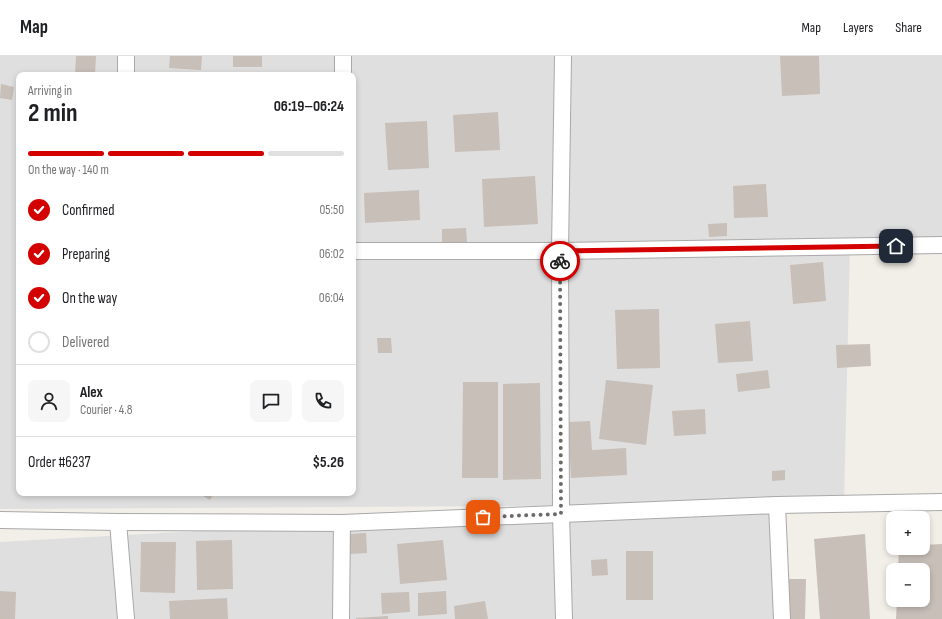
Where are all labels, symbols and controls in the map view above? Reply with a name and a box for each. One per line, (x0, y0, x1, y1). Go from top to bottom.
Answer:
text: Map (20, 16, 48, 39)
text: Map (801, 19, 821, 36)
text: Layers (843, 19, 873, 36)
text: Share (895, 19, 922, 36)
text: Arriving in (28, 83, 72, 99)
text: 06:19–06:24 (274, 97, 344, 116)
text: 2 min (28, 98, 78, 129)
text: On the way · 140 m (28, 162, 109, 178)
icon: check (28, 199, 50, 221)
text: Confirmed (62, 201, 115, 220)
text: 05:50 (320, 202, 344, 218)
pin (879, 229, 913, 263)
icon: home (885, 235, 907, 257)
courier (540, 241, 580, 281)
icon: check (28, 243, 50, 265)
text: Preparing (62, 245, 110, 264)
text: 06:02 (319, 246, 344, 262)
icon: bike (549, 250, 571, 272)
icon: check (28, 287, 50, 309)
text: On the way (62, 289, 117, 308)
text: 06:04 (319, 290, 344, 306)
text: Delivered (62, 333, 109, 352)
button: person (28, 380, 70, 422)
button: chat (250, 380, 292, 422)
button: phone (302, 380, 344, 422)
text: Alex (80, 383, 103, 402)
text: Courier · 4.8 (80, 402, 132, 418)
text: Order #6237 (28, 453, 90, 472)
text: $5.26 (312, 453, 344, 472)
pin (466, 500, 500, 534)
icon: bag (472, 506, 494, 528)
map controls (886, 511, 930, 607)
button: + (886, 511, 930, 555)
button: − (886, 563, 930, 607)

